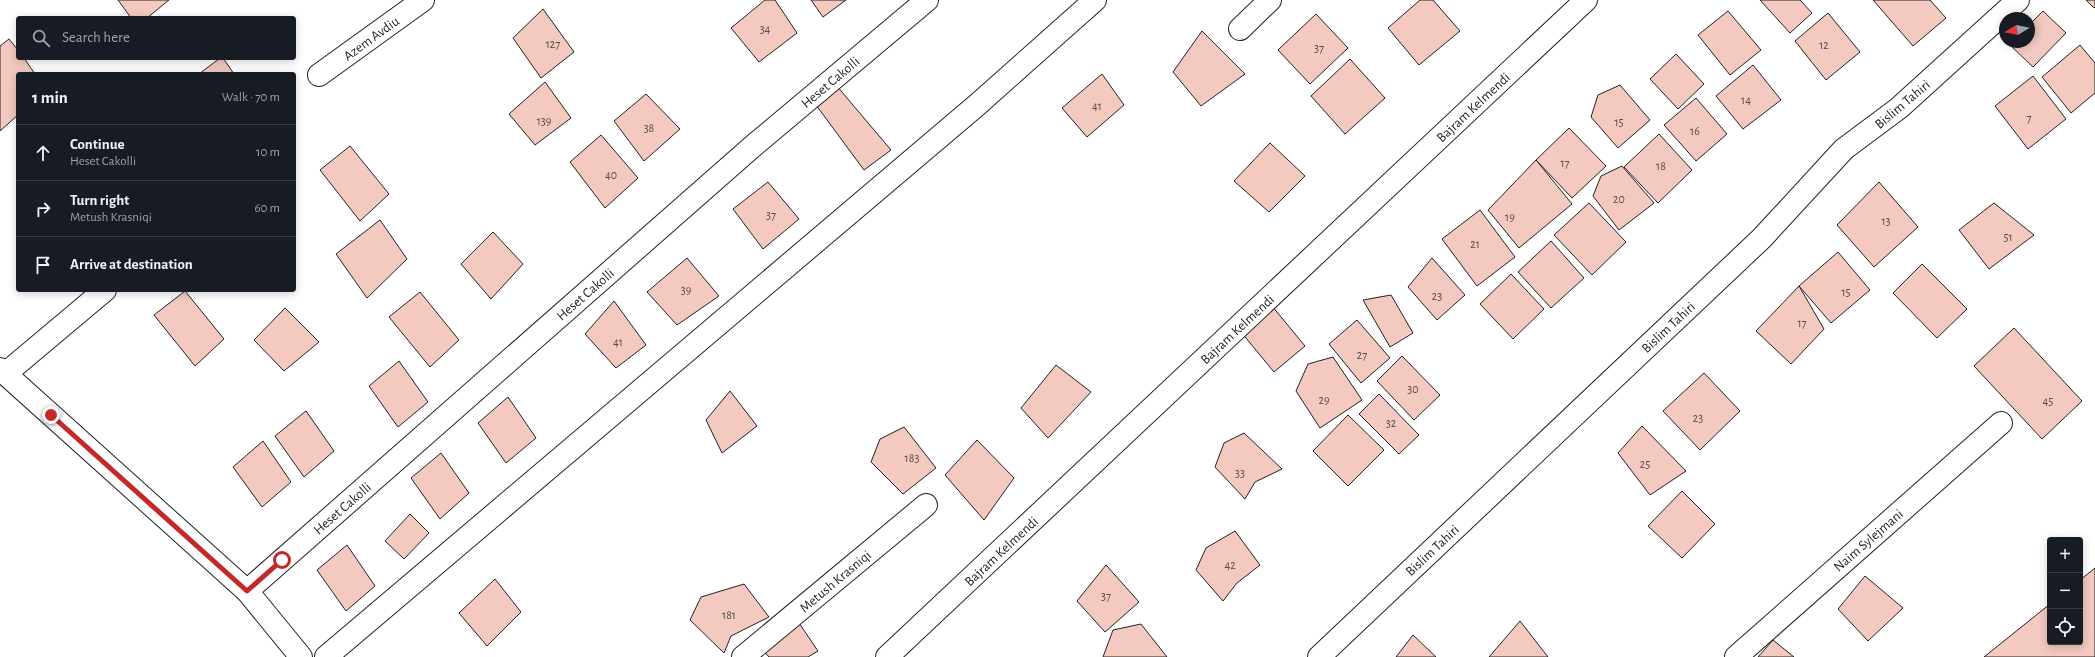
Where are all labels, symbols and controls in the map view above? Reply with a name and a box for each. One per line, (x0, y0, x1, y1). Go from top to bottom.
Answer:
north arrow (1999, 12, 2035, 48)
street label: Azem Avdiu (341, 14, 402, 64)
search box (16, 16, 296, 60)
house number: 34 (760, 23, 771, 35)
icon: search (30, 27, 52, 49)
text: Search here (62, 30, 130, 45)
house number: 127 (546, 38, 560, 50)
house number: 12 (1819, 39, 1829, 51)
house number: 37 (1314, 42, 1324, 54)
street label: Heset Cakolli (799, 55, 862, 111)
street label: Bajram Kelmendi (1434, 70, 1513, 145)
street label: Bislim Tahiri (1872, 78, 1933, 132)
text: 1 min (32, 89, 68, 106)
text: Walk · 70 m (222, 91, 280, 104)
house number: 14 (1741, 94, 1751, 106)
house number: 41 (1092, 100, 1102, 112)
house number: 7 (2026, 112, 2032, 124)
house number: 139 (537, 115, 552, 127)
house number: 15 (1614, 116, 1624, 128)
house number: 38 (644, 122, 655, 134)
house number: 16 (1690, 125, 1700, 137)
text: Continue (70, 137, 125, 152)
icon: ahead (32, 142, 54, 164)
text: 10 m (256, 146, 280, 159)
text: Heset Cakolli (70, 155, 136, 168)
house number: 17 (1560, 157, 1570, 169)
house number: 18 (1656, 160, 1666, 172)
house number: 40 (605, 169, 617, 181)
text: Turn right (70, 193, 129, 208)
house number: 20 (1613, 193, 1625, 205)
icon: right (32, 198, 54, 220)
text: 60 m (254, 202, 280, 215)
house number: 37 (766, 209, 776, 221)
text: Metush Krasniqi (70, 211, 152, 224)
house number: 19 (1505, 211, 1515, 223)
house number: 13 (1881, 215, 1891, 227)
house number: 51 (2003, 231, 2013, 243)
house number: 21 (1470, 238, 1480, 250)
icon: arrive (32, 254, 54, 276)
text: Arrive at destination (70, 257, 193, 272)
street label: Heset Cakolli (554, 266, 617, 323)
house number: 39 (681, 284, 692, 296)
house number: 15 (1841, 286, 1851, 298)
house number: 23 (1432, 290, 1442, 302)
street label: Bajram Kelmendi (1198, 292, 1277, 367)
street label: Bislim Tahiri (1639, 300, 1698, 356)
house number: 17 (1797, 317, 1807, 329)
house number: 41 (613, 336, 623, 348)
house number: 27 (1357, 349, 1367, 361)
house number: 30 (1407, 383, 1419, 395)
house number: 29 (1318, 394, 1330, 406)
house number: 45 (2043, 395, 2053, 407)
route end (42, 406, 60, 424)
house number: 23 (1693, 412, 1703, 424)
house number: 32 (1386, 417, 1397, 429)
house number: 183 (905, 452, 919, 464)
house number: 25 (1640, 458, 1650, 470)
house number: 33 (1235, 467, 1245, 479)
street label: Heset Cakolli (311, 480, 374, 537)
street label: Naim Sylejmani (1831, 507, 1906, 574)
street label: Bajram Kelmendi (962, 514, 1041, 589)
street label: Bislim Tahiri (1403, 523, 1462, 579)
map controls (2047, 537, 2083, 645)
button: + (2047, 537, 2083, 573)
street label: Metush Krasniqi (797, 548, 874, 616)
route start (273, 551, 291, 569)
house number: 42 (1224, 559, 1236, 571)
button: − (2047, 573, 2083, 609)
house number: 37 (1101, 590, 1111, 602)
house number: 181 (722, 609, 736, 621)
button: locate (2047, 609, 2083, 645)

